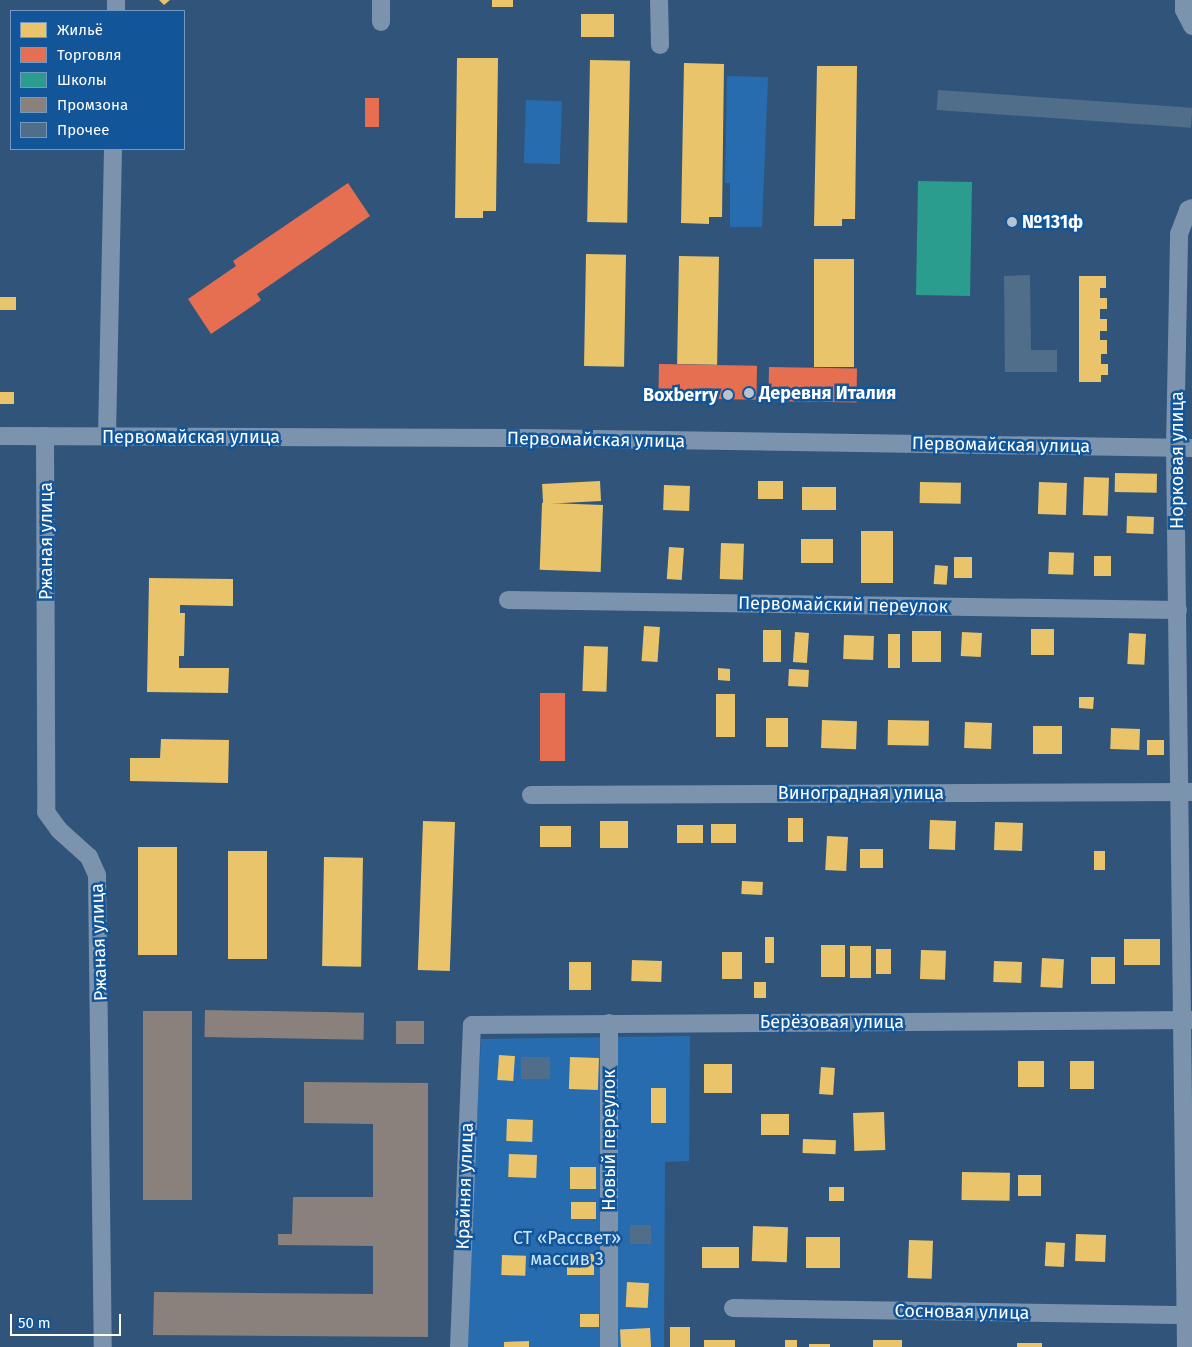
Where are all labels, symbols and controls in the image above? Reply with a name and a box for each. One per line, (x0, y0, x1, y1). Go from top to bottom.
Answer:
legend (10, 10, 185, 150)
text: Жильё (57, 21, 103, 39)
text: Торговля (57, 46, 122, 64)
text: Школы (57, 71, 107, 89)
text: Промзона (57, 96, 128, 114)
text: Прочее (57, 121, 109, 139)
place label: №131ф (1022, 211, 1083, 233)
marker: №131ф (1006, 216, 1018, 228)
place label: Деревня Италия (759, 382, 896, 404)
place label: Boxberry (643, 384, 718, 406)
marker: Деревня Италия (743, 387, 755, 399)
marker: Boxberry (722, 389, 734, 401)
street label: Норковая улица (1166, 391, 1188, 529)
street label: Первомайская улица (102, 426, 280, 448)
street label: Первомайская улица (507, 428, 685, 452)
street label: Первомайская улица (912, 433, 1090, 457)
street label: Ржаная улица (35, 482, 57, 600)
street label: Первомайский переулок (738, 592, 948, 618)
street label: Виноградная улица (778, 782, 944, 804)
street label: Ржаная улица (86, 883, 112, 1001)
street label: Берёзовая улица (760, 1011, 904, 1033)
street label: Новый переулок (598, 1069, 620, 1211)
street label: Крайняя улица (452, 1122, 478, 1250)
park label: СТ «Рассвет» массив 3 (513, 1228, 621, 1270)
street label: Сосновая улица (895, 1300, 1029, 1324)
scale bar (12, 1304, 124, 1336)
text: 50 m (18, 1314, 51, 1332)

